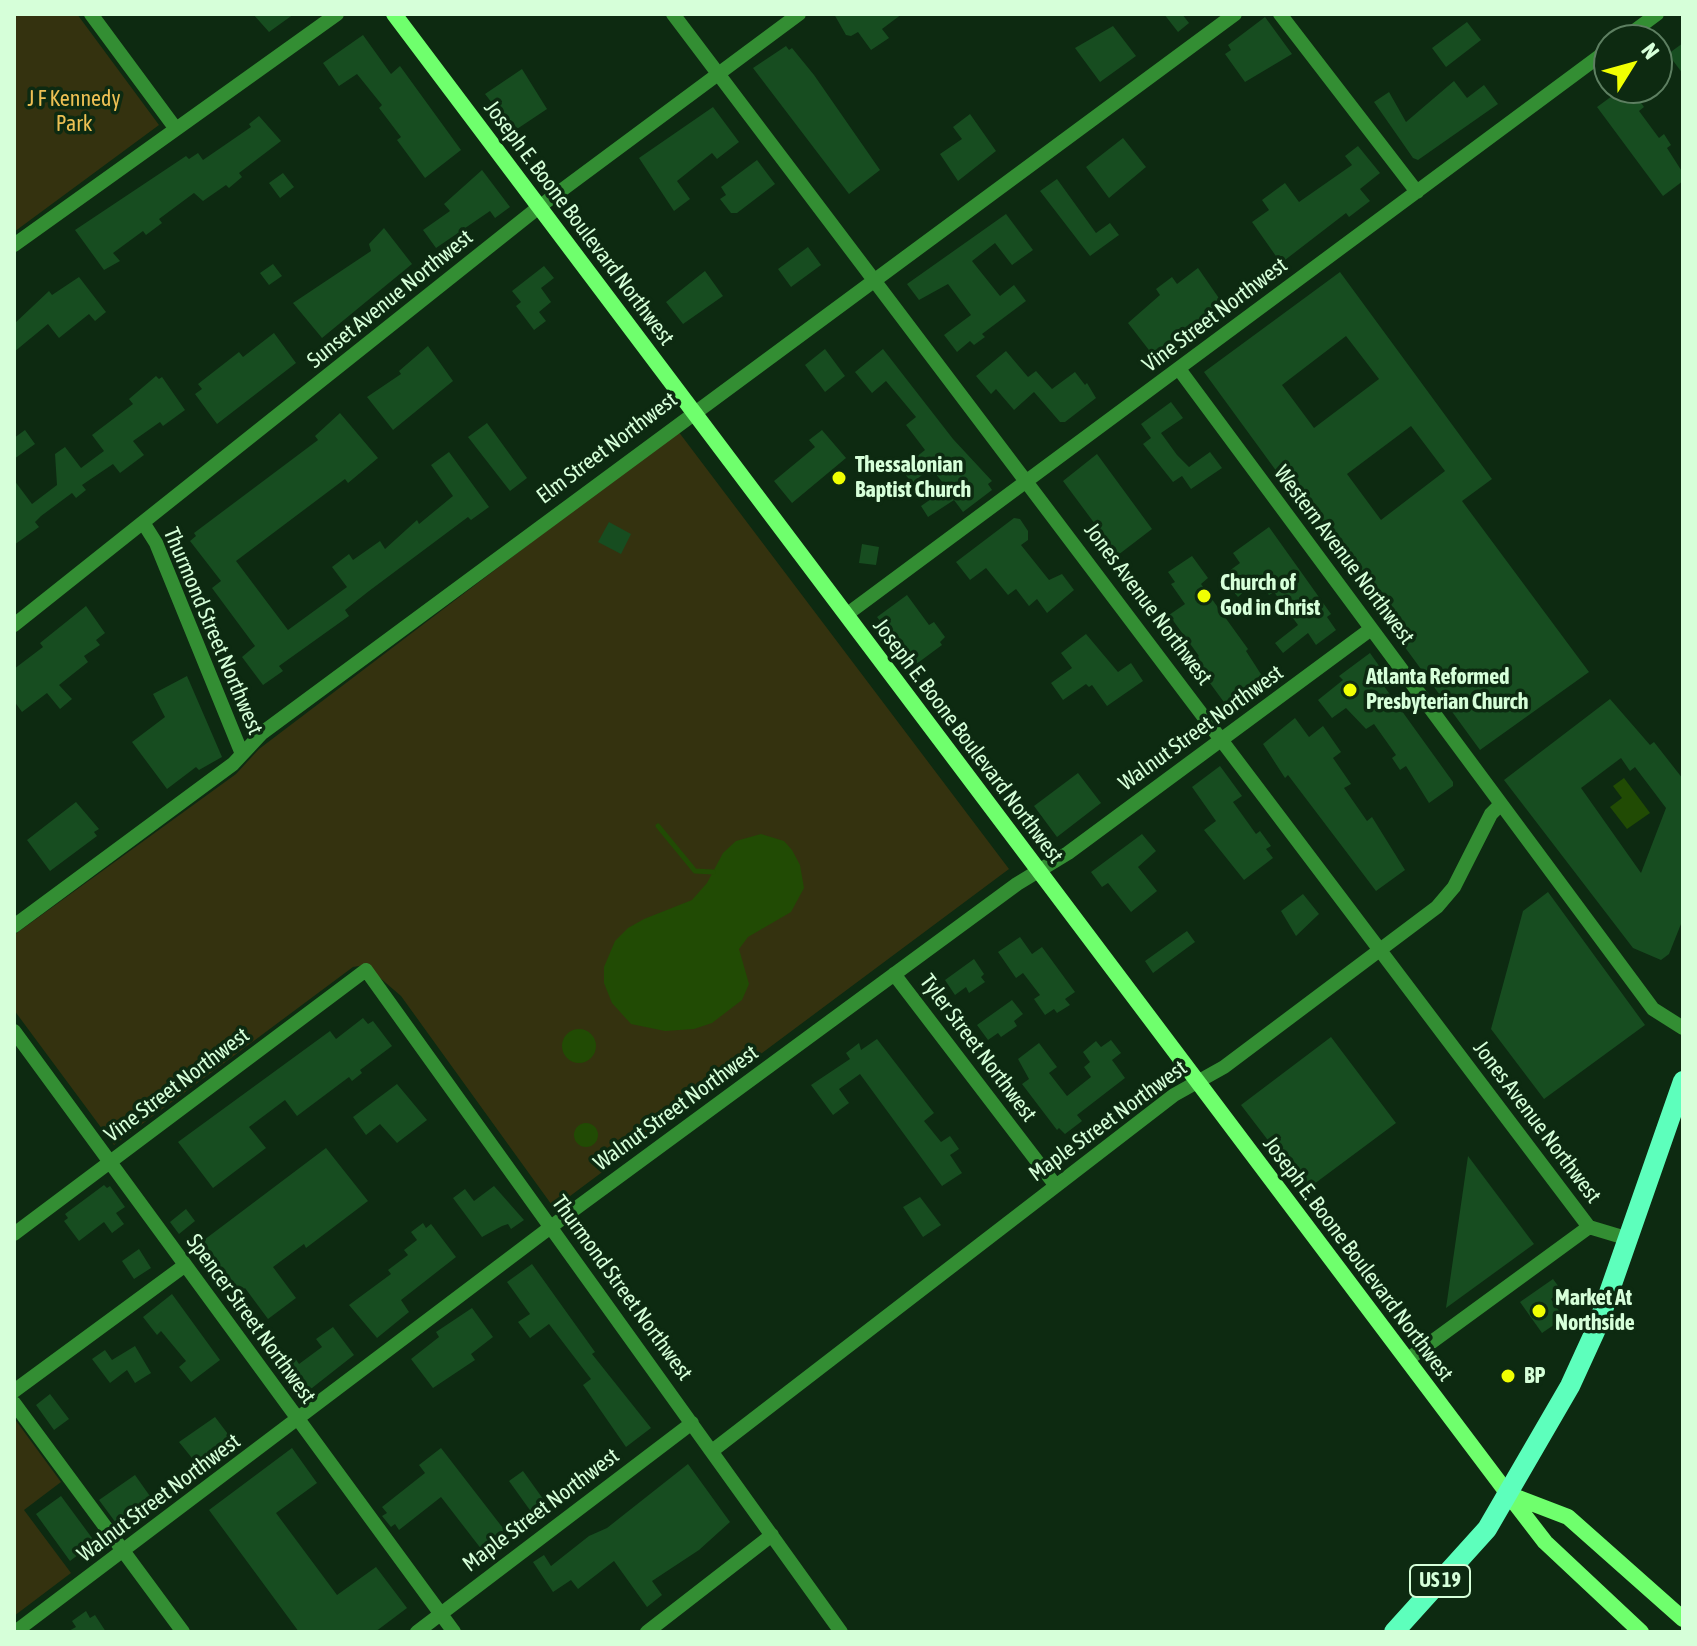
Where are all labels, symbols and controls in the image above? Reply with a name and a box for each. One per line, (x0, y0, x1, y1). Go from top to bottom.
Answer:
north arrow (1593, 24, 1673, 104)
text: N (1636, 38, 1665, 64)
park label: J F Kennedy Park (28, 86, 120, 138)
street label: Joseph E. Boone Boulevard Northwest (478, 95, 680, 351)
street label: Sunset Avenue Northwest (302, 224, 478, 374)
street label: Vine Street Northwest (1137, 252, 1293, 378)
street label: Elm Street Northwest (532, 387, 682, 509)
place label: Thessalonian Baptist Church (855, 452, 971, 504)
street label: Western Avenue Northwest (1268, 460, 1420, 650)
marker: Thessalonian Baptist Church (830, 469, 848, 487)
street label: Jones Avenue Northwest (1078, 518, 1218, 690)
street label: Thurmond Street Northwest (157, 524, 269, 738)
place label: Church of God in Christ (1220, 570, 1320, 622)
marker: Church of God in Christ (1195, 587, 1213, 605)
street label: Joseph E. Boone Boulevard Northwest (867, 613, 1069, 869)
street label: Walnut Street Northwest (1114, 659, 1288, 797)
place label: Atlanta Reformed Presbyterian Church (1366, 664, 1528, 716)
marker: Atlanta Reformed Presbyterian Church (1341, 681, 1359, 699)
street label: Tyler Street Northwest (914, 969, 1042, 1127)
street label: Vine Street Northwest (99, 1022, 255, 1148)
street label: Jones Avenue Northwest (1467, 1036, 1607, 1208)
street label: Walnut Street Northwest (589, 1039, 763, 1177)
street label: Maple Street Northwest (1024, 1055, 1192, 1187)
street label: Joseph E. Boone Boulevard Northwest (1257, 1131, 1459, 1387)
street label: Thurmond Street Northwest (546, 1190, 698, 1386)
street label: Spencer Street Northwest (181, 1229, 321, 1409)
place label: Market At Northside (1555, 1285, 1635, 1336)
marker: Market At Northside (1530, 1302, 1548, 1320)
place label: BP (1524, 1363, 1545, 1389)
marker: BP (1499, 1367, 1517, 1385)
street label: Walnut Street Northwest (72, 1428, 246, 1568)
street label: Maple Street Northwest (458, 1443, 624, 1577)
road number: US 19 (1410, 1565, 1470, 1597)

